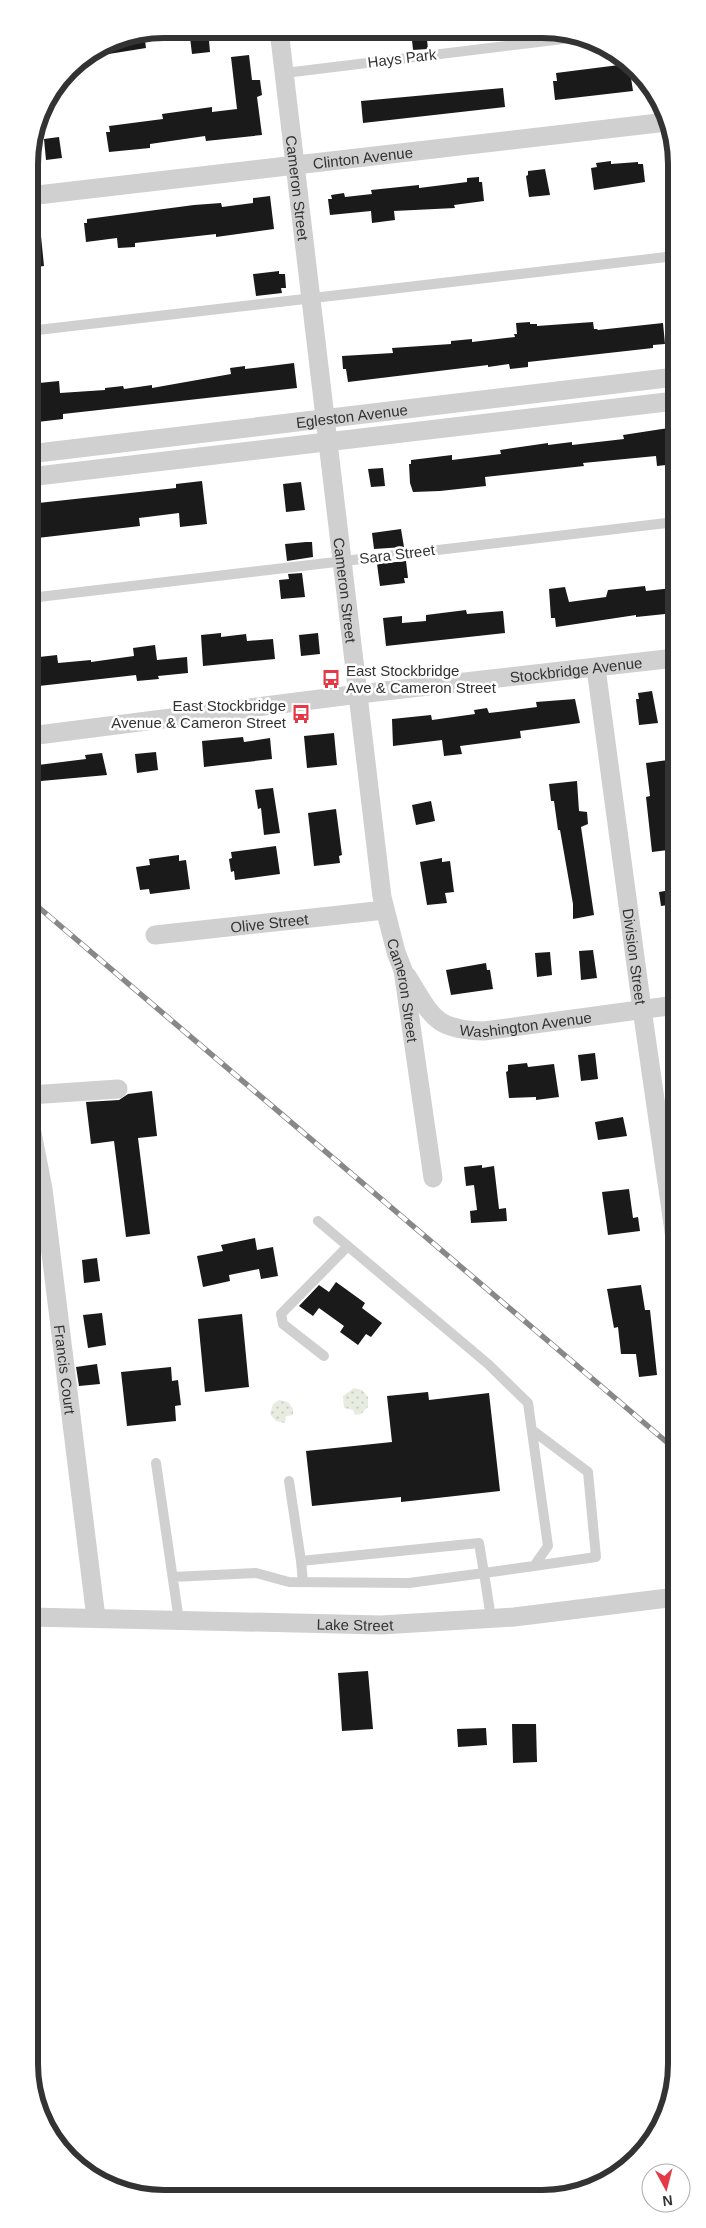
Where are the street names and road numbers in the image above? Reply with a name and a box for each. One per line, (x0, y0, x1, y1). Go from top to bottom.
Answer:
street label: Hays Park (367, 45, 438, 71)
street label: Cameron Street (283, 134, 313, 242)
street label: Clinton Avenue (312, 143, 414, 172)
street label: Egleston Avenue (295, 400, 409, 431)
street label: Cameron Street (331, 536, 360, 644)
street label: Sara Street (358, 541, 437, 567)
street label: Stockbridge Avenue (509, 653, 643, 685)
street label: Division Street (620, 907, 650, 1006)
street label: Olive Street (229, 910, 310, 935)
street label: Cameron Street (384, 937, 422, 1044)
street label: Washington Avenue (459, 1008, 593, 1040)
street label: Francis Court (51, 1324, 79, 1416)
street label: Lake Street (316, 1615, 395, 1633)

